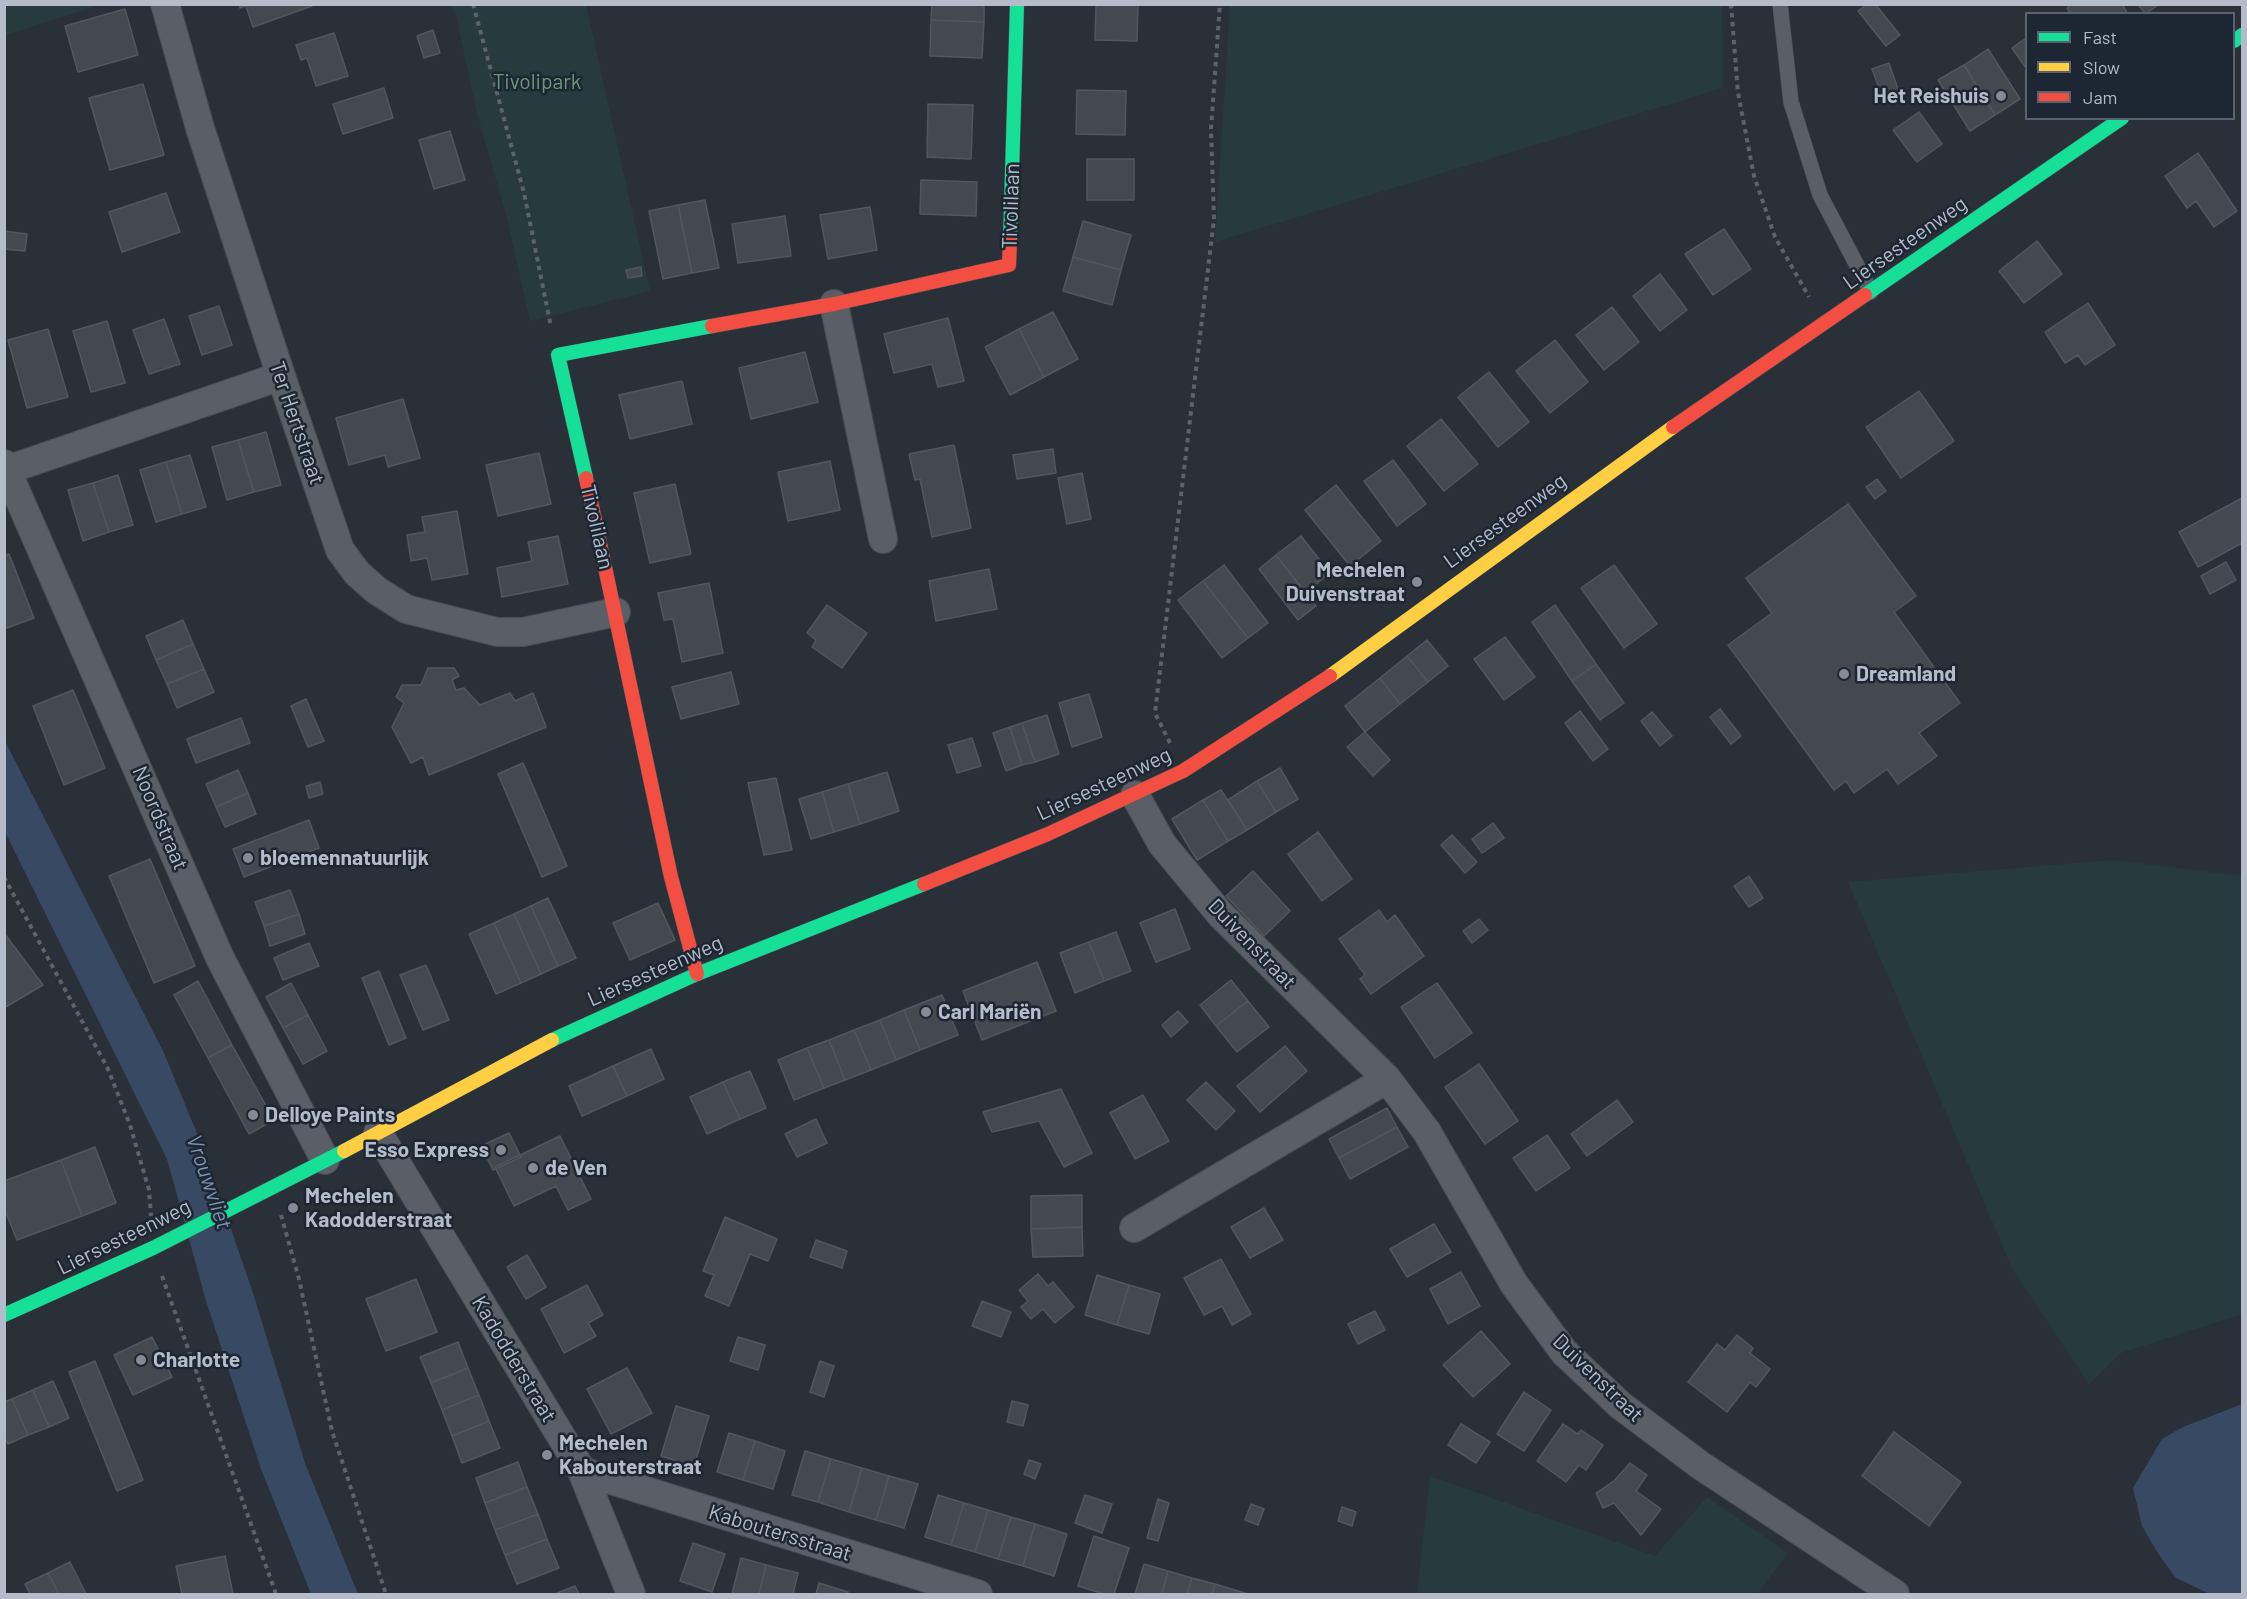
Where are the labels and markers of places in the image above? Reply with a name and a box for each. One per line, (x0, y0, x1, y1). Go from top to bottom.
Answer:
place label: Het Reishuis (1873, 83, 1989, 109)
marker: Het Reishuis (1994, 89, 2008, 103)
place label: Mechelen Duivenstraat (1286, 557, 1405, 607)
marker: Mechelen Duivenstraat (1410, 575, 1424, 589)
place label: Dreamland (1856, 661, 1956, 687)
marker: Dreamland (1837, 667, 1851, 681)
place label: bloemennatuurlijk (260, 845, 429, 871)
marker: bloemennatuurlijk (241, 851, 255, 865)
place label: Carl Mariën (938, 999, 1042, 1025)
marker: Carl Mariën (919, 1005, 933, 1019)
place label: Delloye Paints (265, 1102, 395, 1128)
marker: Delloye Paints (246, 1108, 260, 1122)
place label: Esso Express (364, 1137, 489, 1163)
marker: Esso Express (494, 1143, 508, 1157)
place label: de Ven (545, 1155, 607, 1181)
marker: de Ven (526, 1161, 540, 1175)
place label: Mechelen Kadodderstraat (305, 1183, 452, 1233)
marker: Mechelen Kadodderstraat (286, 1201, 300, 1215)
place label: Charlotte (153, 1347, 240, 1373)
marker: Charlotte (134, 1353, 148, 1367)
place label: Mechelen Kabouterstraat (559, 1430, 702, 1480)
marker: Mechelen Kabouterstraat (540, 1448, 554, 1462)

